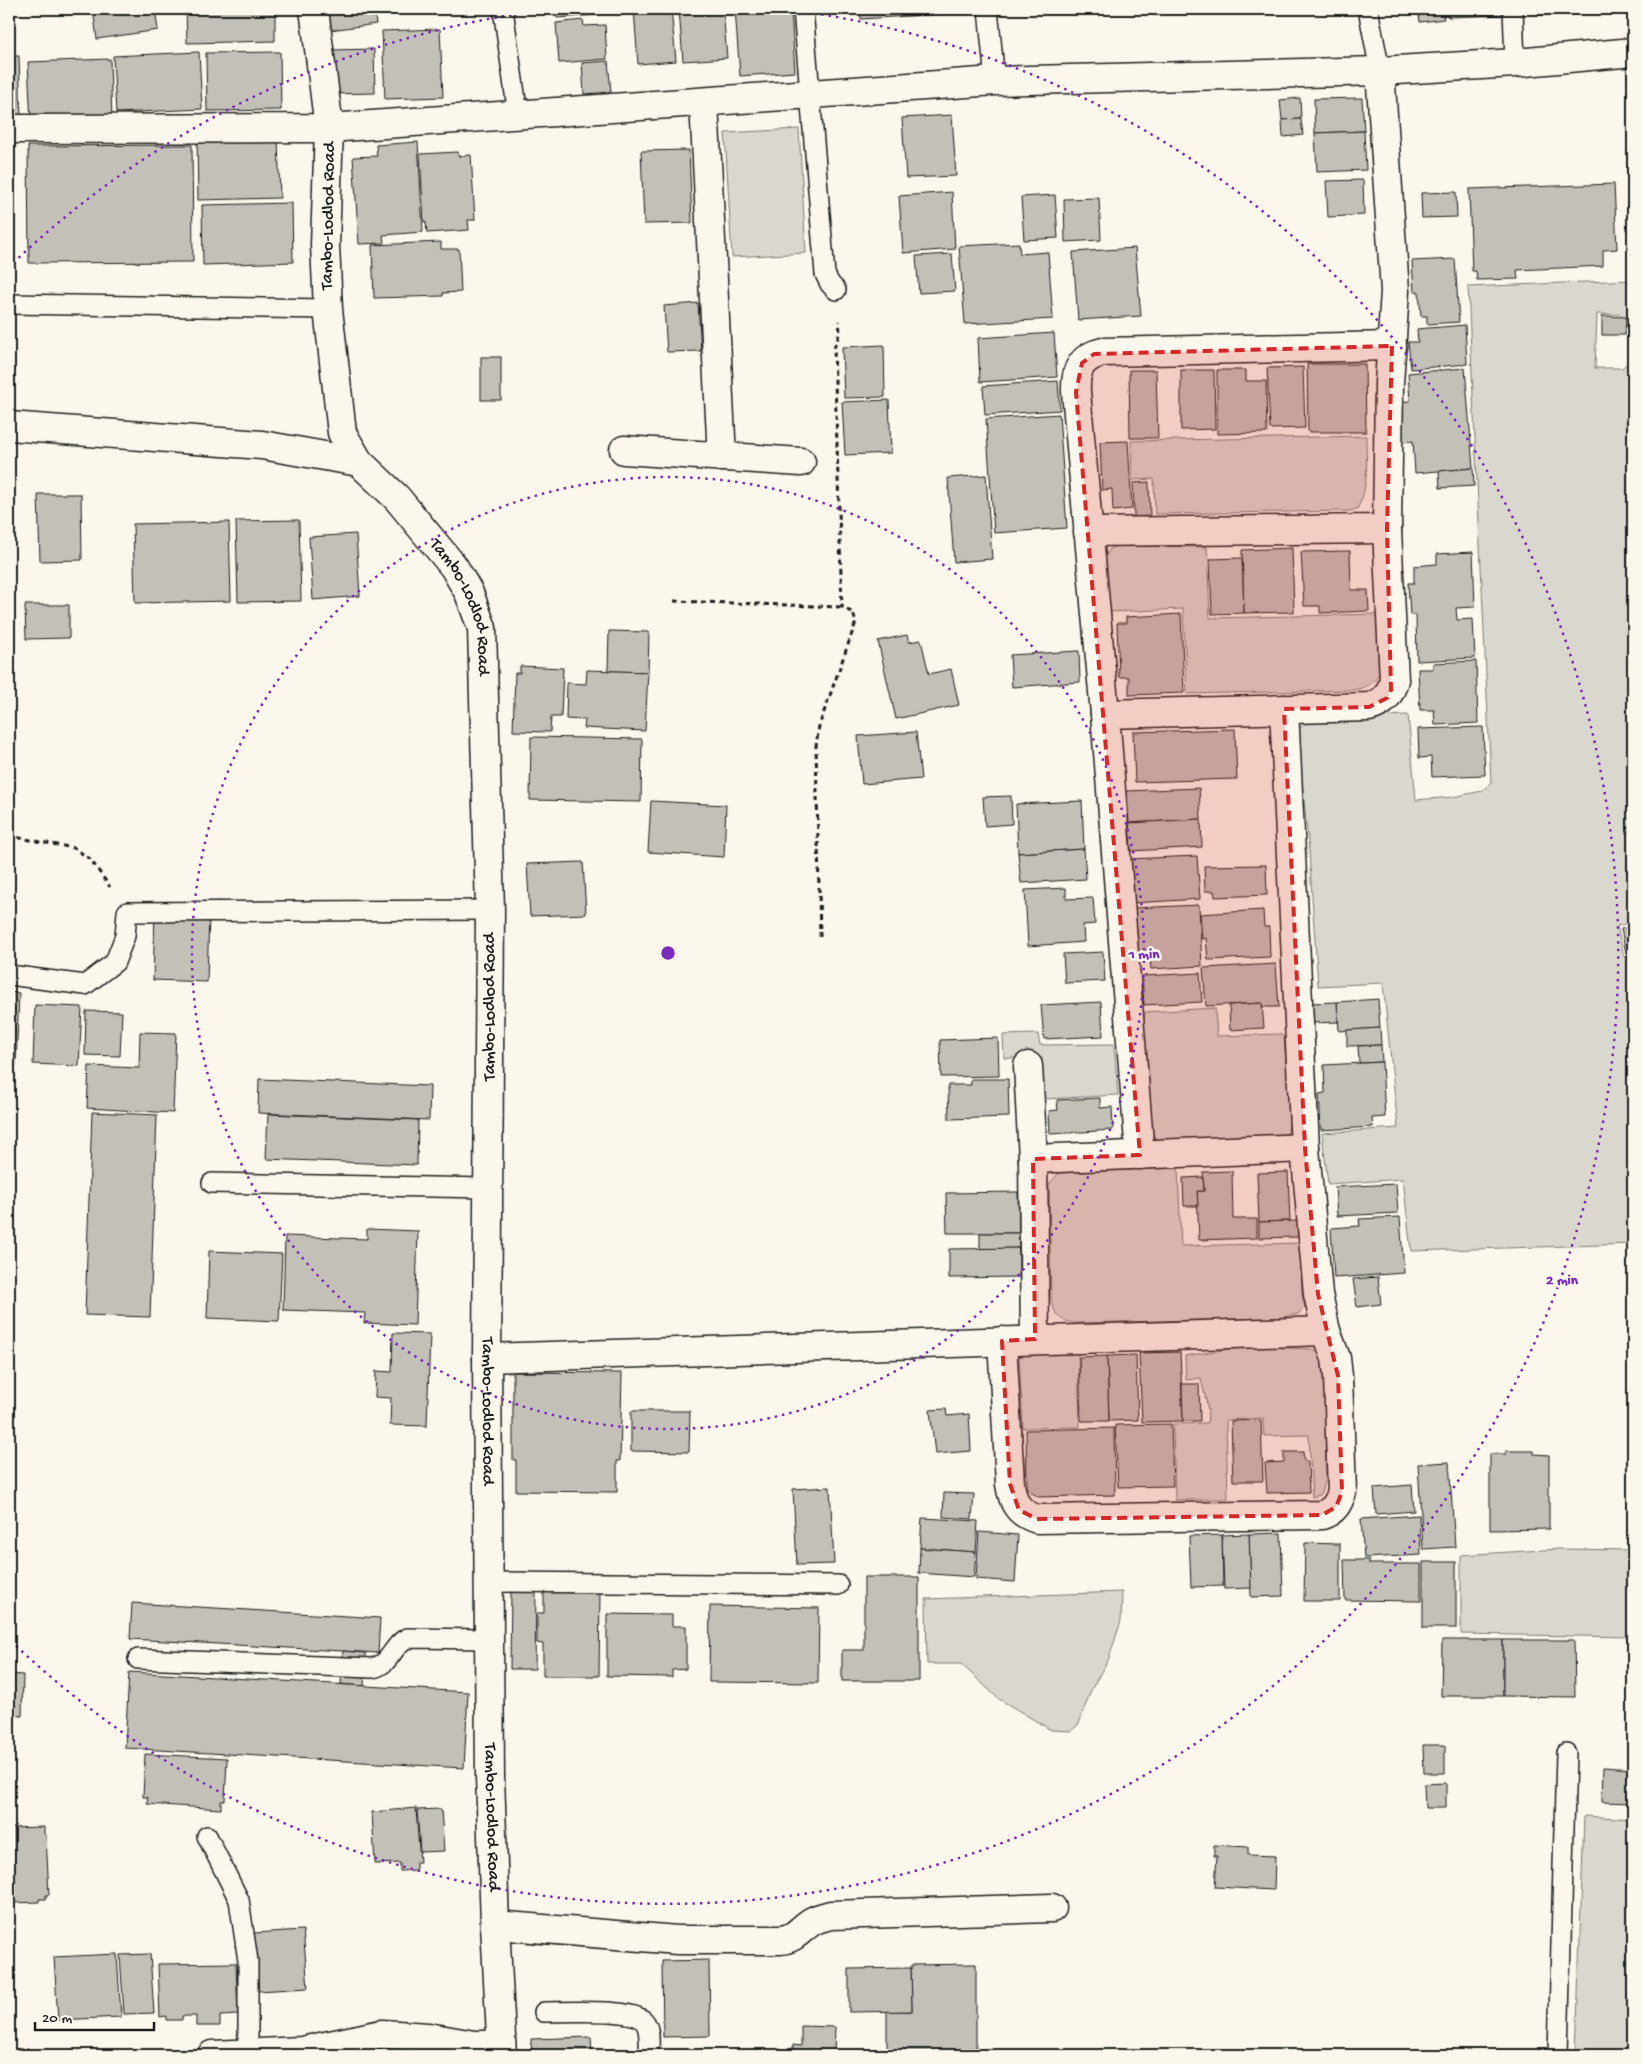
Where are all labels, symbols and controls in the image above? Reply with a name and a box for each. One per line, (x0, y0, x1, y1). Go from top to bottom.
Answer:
street label: Tambo-Lodlod Road (317, 140, 341, 291)
street label: Tambo-Lodlod Road (424, 534, 494, 677)
street label: Tambo-Lodlod Road (480, 931, 501, 1082)
centre of rings (659, 944, 677, 962)
text: 1 min (1128, 946, 1160, 964)
text: 2 min (1546, 1272, 1579, 1290)
street label: Tambo-Lodlod Road (476, 1336, 498, 1487)
street label: Tambo-Lodlod Road (479, 1742, 504, 1893)
scale bar (35, 1999, 154, 2031)
text: 20 m (42, 2010, 72, 2028)

